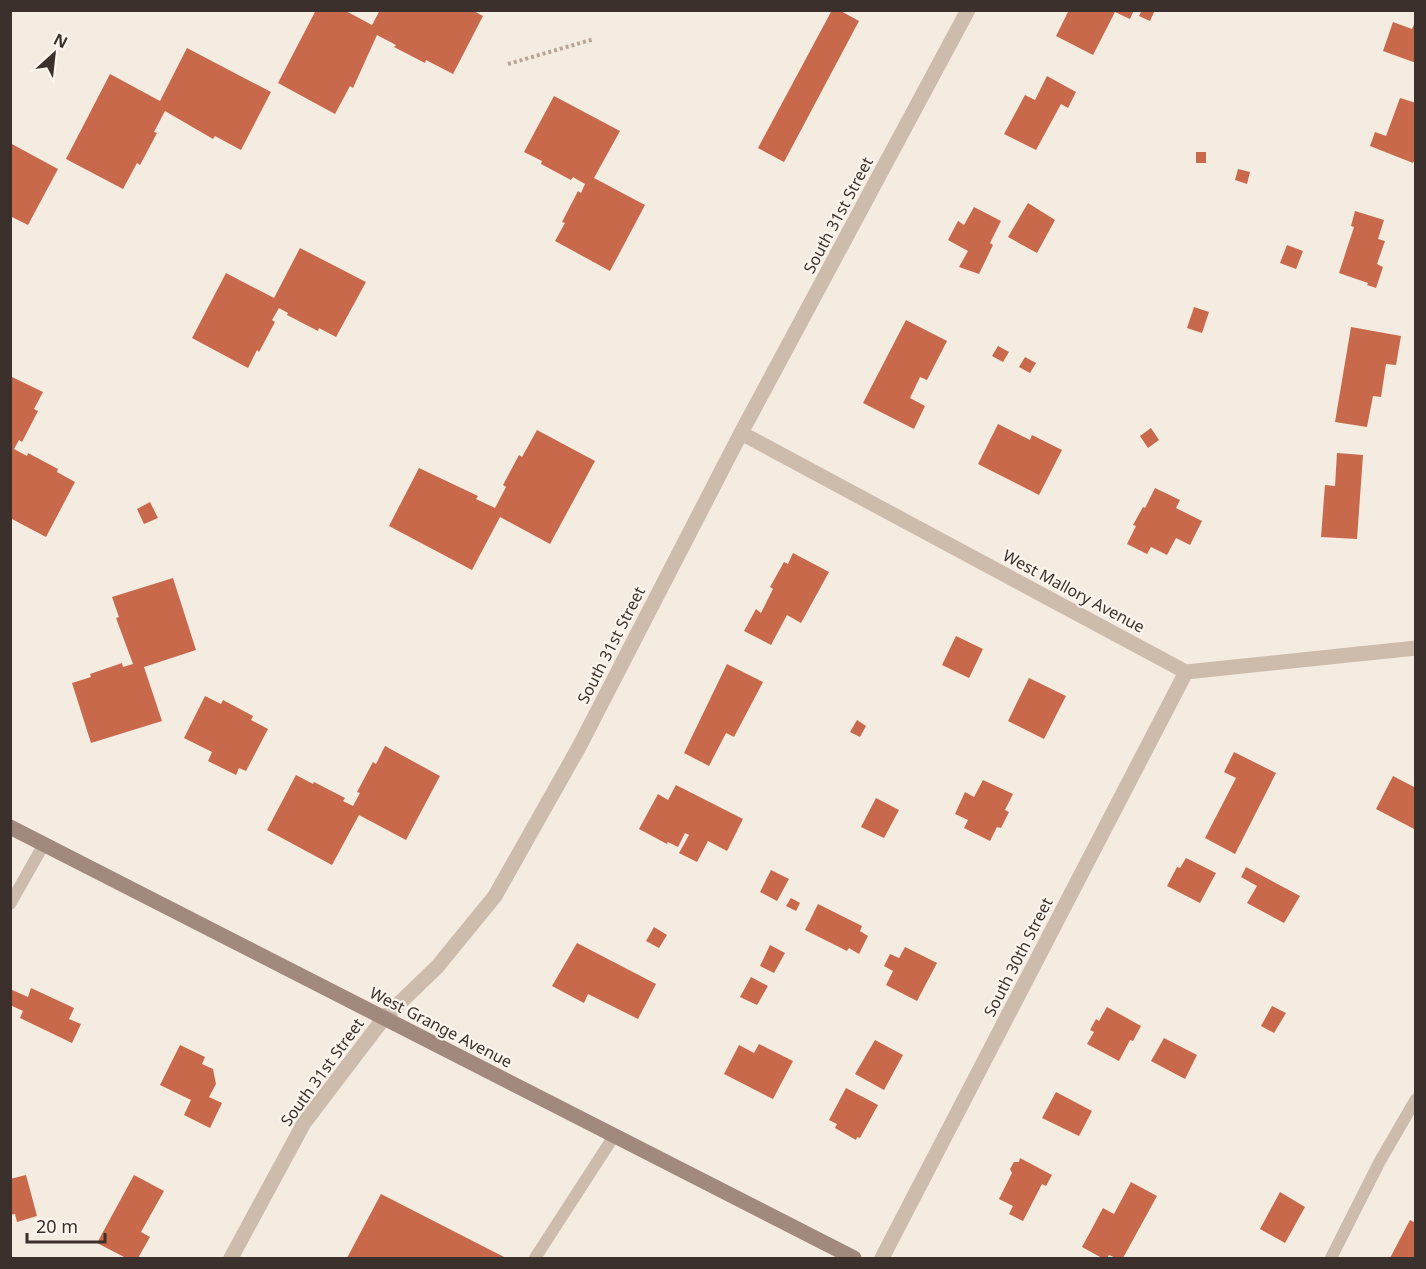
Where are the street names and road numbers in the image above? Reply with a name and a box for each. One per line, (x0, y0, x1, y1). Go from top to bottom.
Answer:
street label: South 31st Street (798, 153, 878, 277)
street label: West Mallory Avenue (999, 544, 1149, 638)
street label: South 31st Street (572, 582, 650, 707)
street label: South 30th Street (978, 893, 1058, 1020)
street label: West Grange Avenue (366, 982, 516, 1072)
street label: South 31st Street (275, 1013, 369, 1131)

